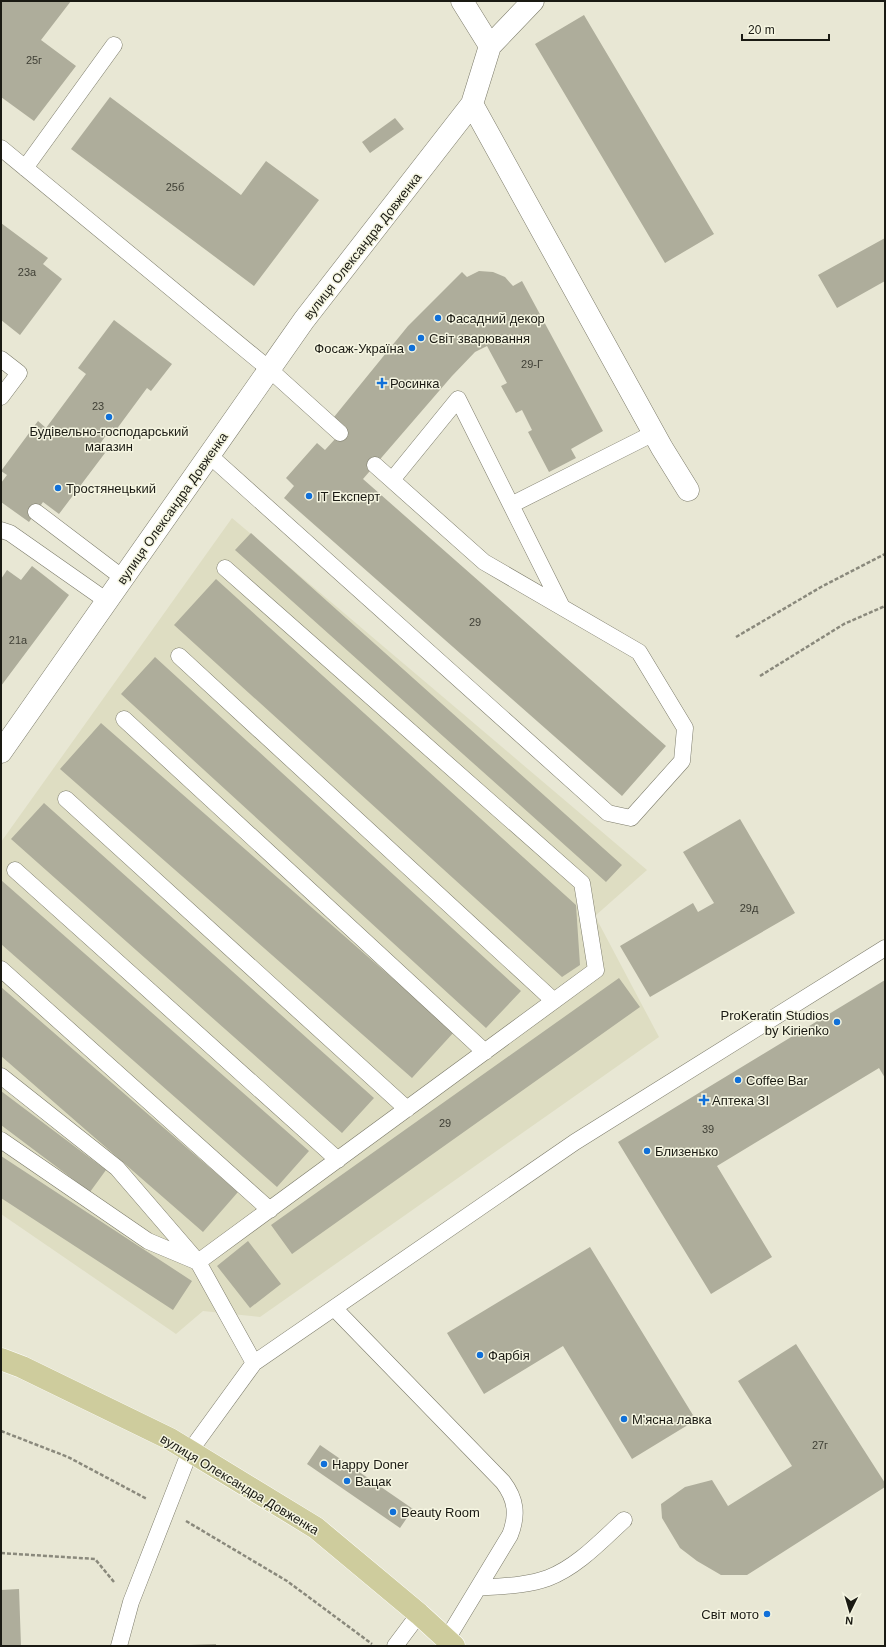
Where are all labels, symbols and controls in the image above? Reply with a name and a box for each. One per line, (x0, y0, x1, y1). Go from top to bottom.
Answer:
scale bar (742, 16, 829, 42)
text: 20 m (748, 23, 775, 37)
house number: 25г (26, 54, 42, 66)
street label: вулиця Олександра Довженка (300, 169, 425, 323)
house number: 25б (166, 181, 184, 193)
house number: 23а (18, 266, 37, 278)
place label: Фасадний декор (446, 311, 545, 326)
marker: Фасадний декор (433, 313, 443, 323)
place label: Світ зварювання (429, 331, 530, 346)
marker: Світ зварювання (416, 333, 426, 343)
place label: Фосаж-Україна (314, 341, 405, 356)
marker: Фосаж-Україна (407, 343, 417, 353)
house number: 29-Г (521, 358, 543, 370)
place label: Росинка (390, 376, 440, 391)
marker: Росинка (377, 378, 387, 388)
house number: 23 (92, 400, 104, 412)
marker: Будівельно-господарський магазин (104, 412, 114, 422)
place label: Будівельно-господарський магазин (29, 424, 189, 454)
street label: вулиця Олександра Довженка (114, 429, 231, 587)
place label: Тростянецький (66, 481, 156, 496)
marker: Тростянецький (53, 483, 63, 493)
place label: IT Експерт (317, 489, 380, 504)
marker: IT Експерт (304, 491, 314, 501)
house number: 29 (469, 616, 481, 628)
house number: 21а (9, 634, 28, 646)
house number: 29д (740, 902, 759, 914)
place label: ProKeratin Studios by Kirienko (721, 1008, 829, 1038)
marker: ProKeratin Studios by Kirienko (832, 1017, 842, 1027)
place label: Coffee Bar (746, 1073, 809, 1088)
marker: Coffee Bar (733, 1075, 743, 1085)
place label: Аптека ЗІ (712, 1093, 769, 1108)
marker: Аптека ЗІ (699, 1095, 709, 1105)
house number: 29 (439, 1117, 451, 1129)
house number: 39 (702, 1123, 714, 1135)
place label: Близенько (655, 1144, 718, 1159)
marker: Близенько (642, 1146, 652, 1156)
place label: Фарбія (488, 1348, 530, 1363)
marker: Фарбія (475, 1350, 485, 1360)
place label: М'ясна лавка (632, 1412, 713, 1427)
marker: М'ясна лавка (619, 1414, 629, 1424)
street label: вулиця Олександра Довженка (158, 1431, 322, 1538)
house number: 27г (812, 1439, 828, 1451)
place label: Happy Doner (332, 1457, 409, 1472)
marker: Happy Doner (319, 1459, 329, 1469)
place label: Вацак (355, 1474, 392, 1489)
marker: Вацак (342, 1476, 352, 1486)
place label: Beauty Room (401, 1505, 480, 1520)
marker: Beauty Room (388, 1507, 398, 1517)
north arrow (830, 1591, 870, 1631)
place label: Світ мото (701, 1607, 759, 1622)
marker: Світ мото (762, 1609, 772, 1619)
text: N (845, 1615, 854, 1627)

